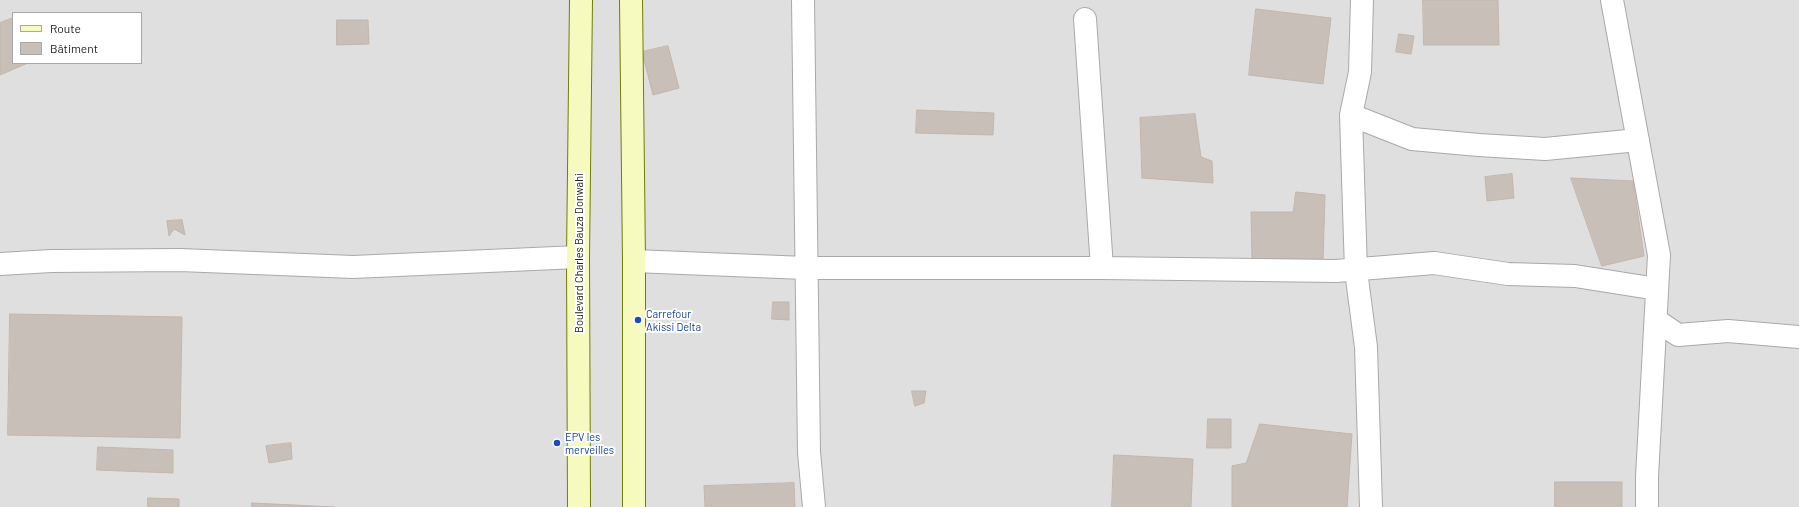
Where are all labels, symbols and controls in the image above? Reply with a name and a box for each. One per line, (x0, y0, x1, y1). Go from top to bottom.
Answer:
legend (12, 12, 142, 64)
text: Route (50, 21, 81, 35)
text: Bâtiment (50, 41, 98, 55)
street label: Boulevard Charles Bauza Donwahi (572, 173, 586, 333)
place label: Carrefour Akissi Delta (646, 307, 701, 333)
marker: Carrefour Akissi Delta (633, 315, 643, 325)
place label: EPV les merveilles (565, 430, 614, 456)
marker: EPV les merveilles (552, 438, 562, 448)

